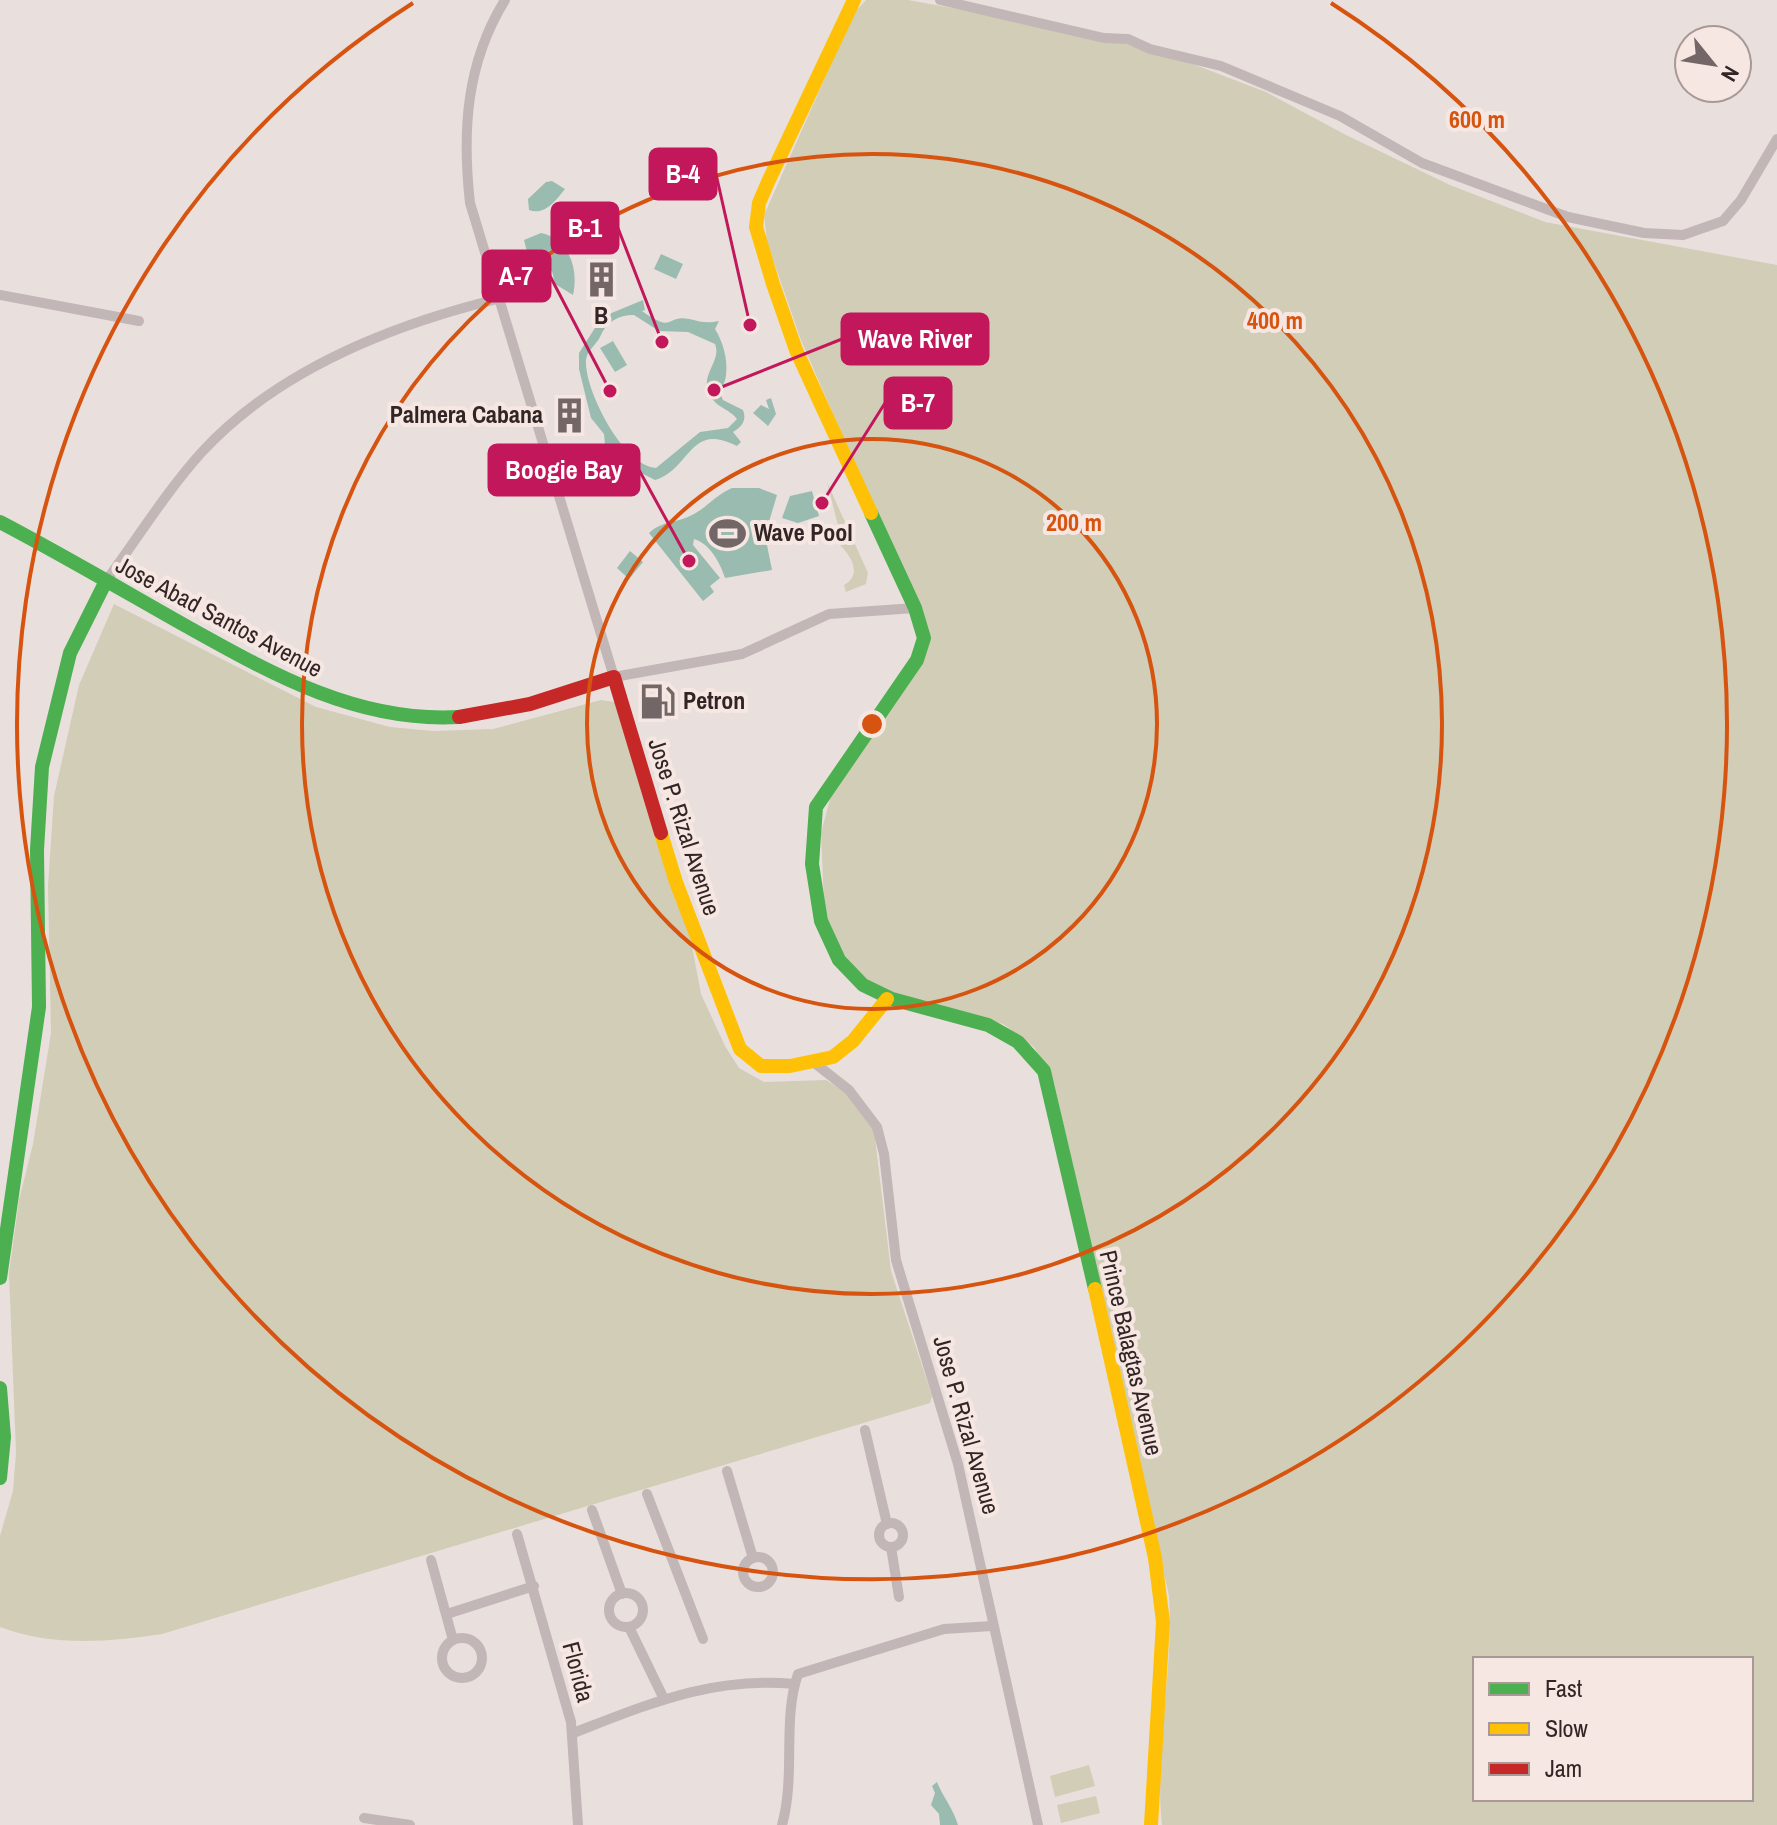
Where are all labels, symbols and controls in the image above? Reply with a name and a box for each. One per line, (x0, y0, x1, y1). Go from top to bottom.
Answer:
north arrow (1673, 24, 1753, 104)
text: N (1714, 61, 1747, 87)
text: 600 m (1449, 103, 1505, 135)
callout: B-4 (650, 149, 716, 199)
text: B-4 (666, 156, 700, 191)
callout: B-1 (552, 203, 618, 253)
text: B-1 (568, 210, 602, 245)
callout: A-7 (483, 251, 550, 301)
text: A-7 (499, 258, 533, 293)
building icon: B (582, 260, 620, 298)
place label: B (594, 299, 608, 331)
text: 400 m (1247, 304, 1303, 336)
callout: Wave River (842, 314, 988, 364)
text: Wave River (858, 321, 973, 356)
callout: B-7 (885, 378, 951, 428)
text: B-7 (901, 385, 935, 420)
building icon: Palmera Cabana (550, 396, 588, 434)
place label: Palmera Cabana (390, 398, 543, 430)
callout: Boogie Bay (489, 445, 639, 495)
text: Boogie Bay (505, 452, 623, 487)
text: 200 m (1046, 506, 1102, 538)
sports icon: Wave Pool (709, 514, 747, 552)
place label: Wave Pool (754, 516, 853, 548)
street label: Jose Abad Santos Avenue (111, 548, 328, 684)
fuel station icon: Petron (638, 682, 676, 720)
place label: Petron (683, 684, 745, 716)
centre of rings (858, 710, 886, 738)
street label: Jose P. Rizal Avenue (641, 734, 729, 919)
street label: Prince Balagtas Avenue (1093, 1247, 1171, 1459)
street label: Jose P. Rizal Avenue (926, 1332, 1008, 1518)
street label: Florida (556, 1638, 602, 1706)
legend (1473, 1657, 1753, 1801)
text: Fast (1545, 1672, 1583, 1704)
text: Slow (1545, 1712, 1588, 1744)
text: Jam (1545, 1752, 1582, 1784)

